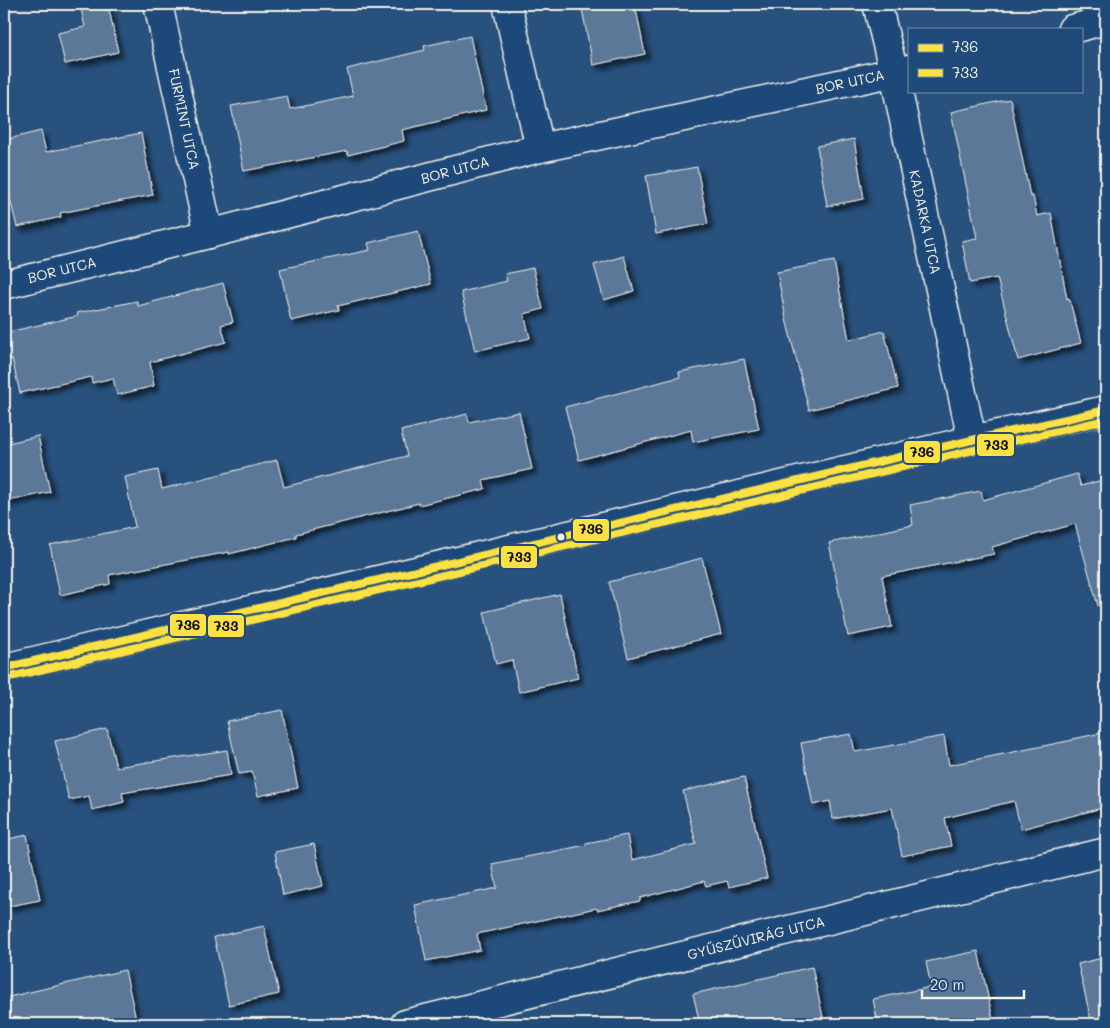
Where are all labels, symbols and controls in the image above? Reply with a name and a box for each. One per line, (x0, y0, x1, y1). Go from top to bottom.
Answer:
legend (908, 28, 1082, 92)
text: 736 (952, 36, 978, 56)
text: 733 (952, 62, 978, 82)
street label: BOR UTCA (814, 65, 886, 98)
street label: FURMINT UTCA (165, 67, 204, 171)
street label: BOR UTCA (419, 151, 491, 188)
street label: KADARKA UTCA (905, 168, 946, 276)
street label: BOR UTCA (26, 252, 98, 287)
line badge: 733 (976, 433, 1015, 457)
text: 733 (984, 435, 1008, 454)
line badge: 736 (903, 440, 941, 464)
text: 736 (910, 442, 934, 461)
line badge: 736 (572, 518, 610, 542)
text: 736 (579, 519, 603, 538)
unlabelled marker (556, 532, 566, 542)
line badge: 733 (500, 545, 538, 569)
text: 733 (507, 547, 531, 566)
line badge: 736 (169, 613, 207, 637)
line badge: 733 (207, 614, 245, 638)
text: 736 (176, 615, 200, 634)
text: 733 (214, 616, 238, 635)
street label: GYŰSZŰVIRÁG UTCA (685, 911, 827, 964)
scale bar (922, 968, 1025, 1000)
text: 20 m (930, 974, 964, 994)

